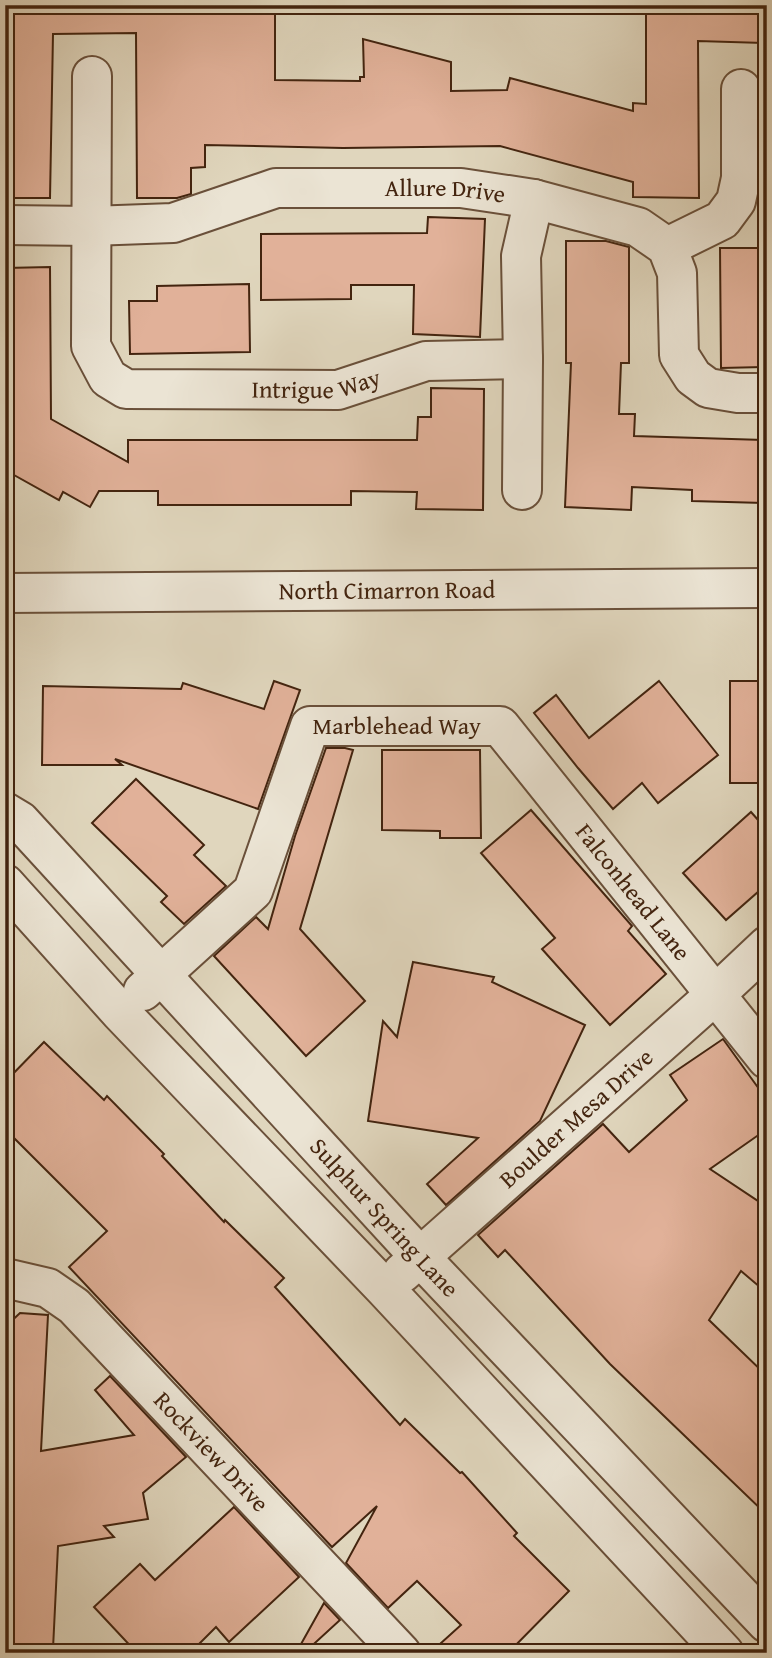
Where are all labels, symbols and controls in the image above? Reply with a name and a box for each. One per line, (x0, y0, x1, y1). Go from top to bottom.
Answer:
street label: Allure Drive (385, 170, 508, 211)
street label: Intrigue Way (251, 359, 385, 407)
street label: North Cimarron Road (279, 572, 496, 608)
street label: Marblehead Way (313, 708, 481, 743)
street label: Falconhead Lane (568, 815, 699, 968)
street label: Boulder Mesa Drive (491, 1040, 661, 1196)
street label: Sulphur Spring Lane (302, 1130, 467, 1305)
street label: Rockview Drive (146, 1383, 277, 1520)

